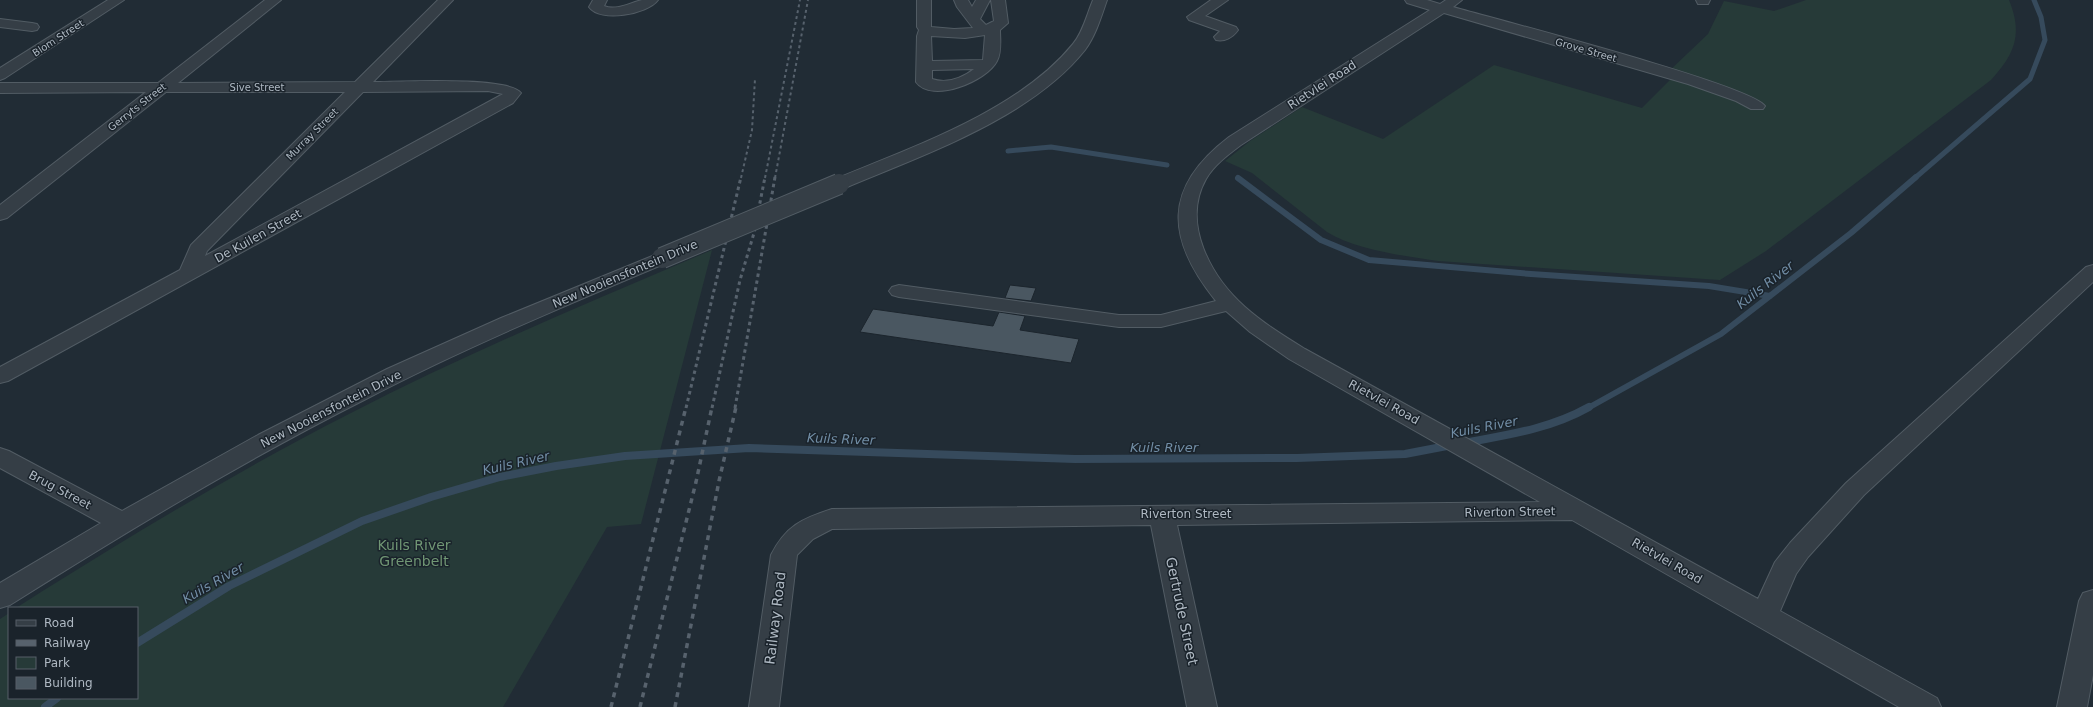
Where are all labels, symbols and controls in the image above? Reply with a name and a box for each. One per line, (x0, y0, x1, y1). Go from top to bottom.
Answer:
street label: Blom Street (30, 17, 86, 59)
street label: Grove Street (1554, 36, 1618, 64)
street label: Rietvlei Road (1285, 58, 1359, 112)
street label: Gerryts Street (106, 81, 168, 133)
street label: Sive Street (230, 82, 284, 93)
street label: Murray Street (284, 106, 340, 162)
street label: De Kuilen Street (212, 206, 304, 266)
street label: New Nooiensfontein Drive (550, 237, 700, 311)
water label: Kuils River (1733, 257, 1798, 312)
street label: New Nooiensfontein Drive (258, 367, 404, 451)
street label: Rietvlei Road (1346, 377, 1422, 427)
water label: Kuils River (1449, 413, 1521, 441)
water label: Kuils River (807, 430, 877, 448)
water label: Kuils River (1130, 440, 1200, 455)
water label: Kuils River (481, 448, 553, 478)
street label: Brug Street (26, 468, 94, 512)
street label: Riverton Street (1464, 504, 1556, 520)
street label: Riverton Street (1140, 507, 1232, 521)
street label: Rietvlei Road (1629, 535, 1705, 587)
park label: Kuils River Greenbelt (377, 537, 451, 569)
street label: Gertrude Street (1163, 556, 1201, 667)
water label: Kuils River (180, 559, 248, 607)
street label: Railway Road (761, 571, 789, 665)
legend (8, 607, 138, 699)
text: Road (44, 616, 74, 630)
text: Railway (44, 636, 90, 650)
text: Park (44, 656, 70, 670)
text: Building (44, 676, 93, 690)

